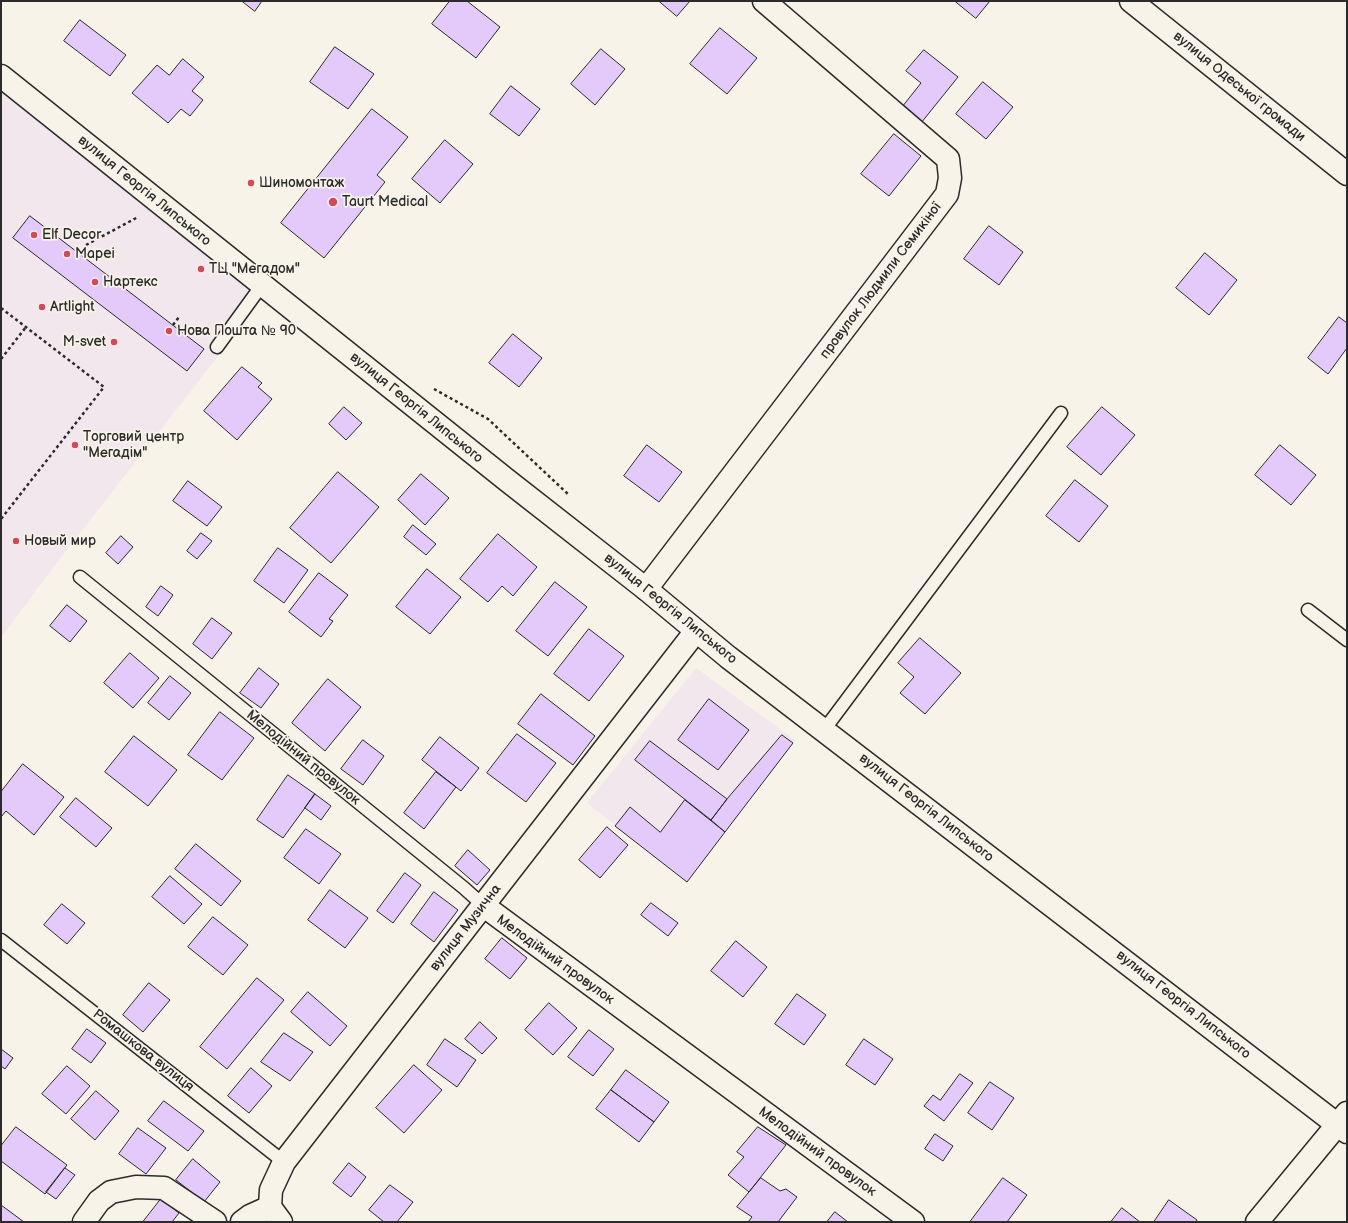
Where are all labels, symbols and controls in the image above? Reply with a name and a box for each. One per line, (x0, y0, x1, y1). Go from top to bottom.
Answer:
street label: вулиця Одеської громади (1169, 28, 1309, 146)
street label: вулиця Георгія Липського (74, 132, 214, 250)
place label: Шиномонтаж (259, 175, 344, 191)
marker: Шиномонтаж (246, 178, 256, 188)
place label: Taurt Medical (342, 194, 428, 210)
marker: Taurt Medical (327, 196, 339, 208)
street label: провулок Людмили Семикіної (817, 200, 945, 362)
place label: Elf Decor (42, 227, 101, 243)
marker: Elf Decor (29, 230, 39, 240)
place label: Mapei (75, 246, 115, 262)
marker: Mapei (62, 249, 72, 259)
place label: ТЦ "Мегадом" (209, 261, 300, 277)
marker: ТЦ "Мегадом" (196, 264, 206, 274)
place label: Нартекс (103, 274, 158, 290)
marker: Нартекс (90, 277, 100, 287)
place label: Artlight (50, 299, 95, 315)
marker: Artlight (37, 302, 47, 312)
place label: Нова Пошта № 90 (177, 323, 296, 339)
marker: Нова Пошта № 90 (164, 326, 174, 336)
place label: M-svet (63, 334, 106, 350)
marker: M-svet (109, 337, 119, 347)
street label: вулиця Георгія Липського (346, 349, 486, 467)
place label: Торговий центр "Мегадім" (83, 429, 184, 462)
marker: Торговий центр "Мегадім" (70, 440, 80, 450)
place label: Новый мир (24, 533, 96, 549)
marker: Новый мир (11, 536, 21, 546)
street label: вулиця Георгія Липського (600, 550, 740, 668)
street label: Мелодійний провулок (243, 707, 363, 809)
street label: вулиця Георгія Липського (855, 750, 997, 866)
street label: вулиця Музична (427, 881, 505, 975)
street label: Мелодійний провулок (493, 912, 617, 1008)
street label: вулиця Георгія Липського (1112, 947, 1254, 1063)
street label: Ромашкова вулиця (89, 1006, 197, 1096)
street label: Мелодійний провулок (755, 1104, 879, 1200)

